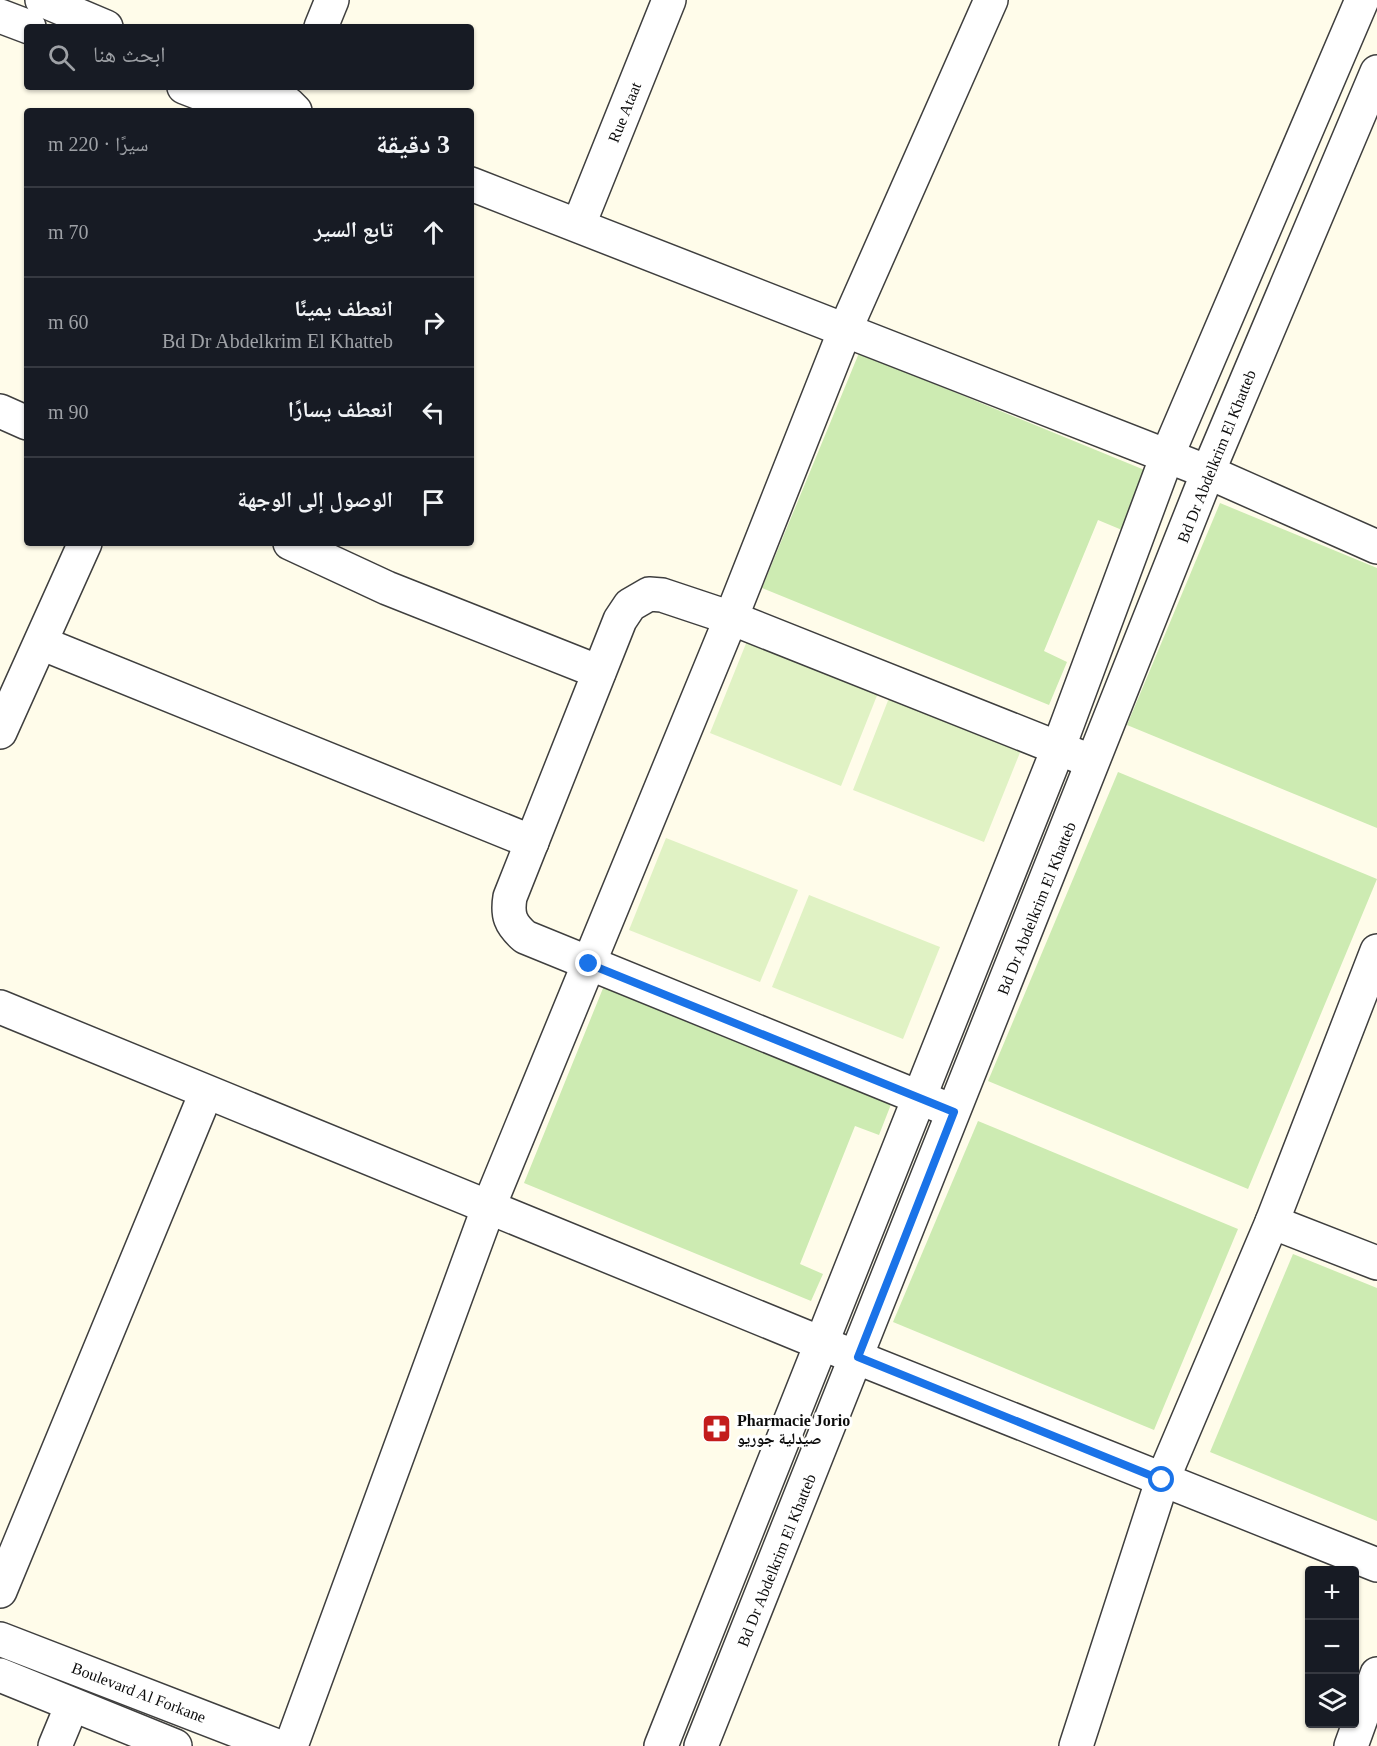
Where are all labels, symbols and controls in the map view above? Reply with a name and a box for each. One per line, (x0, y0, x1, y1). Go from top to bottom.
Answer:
search box (24, 24, 474, 90)
icon: search (45, 41, 78, 74)
text: ابحث هنا (93, 42, 166, 67)
street label: Rue Ataat (605, 79, 644, 145)
text: 3 دقيقة (376, 130, 450, 159)
text: سيرًا · 220 m (48, 133, 148, 155)
icon: ahead (417, 216, 450, 249)
text: تابع السير (314, 217, 393, 242)
text: 70 m (48, 221, 89, 243)
text: انعطف يمينًا (294, 296, 393, 321)
icon: right (417, 306, 450, 339)
text: 60 m (48, 311, 89, 333)
text: Bd Dr Abdelkrim El Khatteb (162, 330, 393, 352)
street label: Bd Dr Abdelkrim El Khatteb (1174, 367, 1259, 545)
icon: left (417, 396, 450, 429)
text: انعطف يسارًا (288, 397, 393, 422)
text: 90 m (48, 401, 89, 423)
icon: arrive (417, 486, 450, 519)
text: الوصول إلى الوجهة (237, 487, 393, 512)
street label: Bd Dr Abdelkrim El Khatteb (994, 819, 1079, 997)
route end (575, 950, 601, 976)
place label: Pharmacie Jorio صيدلية جوريو (737, 1412, 850, 1447)
pharmacy icon: Pharmacie Jorio صيدلية جوريو (700, 1413, 732, 1445)
route start (1148, 1466, 1174, 1492)
street label: Bd Dr Abdelkrim El Khatteb (734, 1471, 819, 1649)
map controls (1305, 1566, 1359, 1728)
button: + (1305, 1566, 1359, 1620)
button: − (1305, 1620, 1359, 1674)
street label: Boulevard Al Forkane (69, 1659, 208, 1726)
button: layers (1305, 1674, 1359, 1728)

